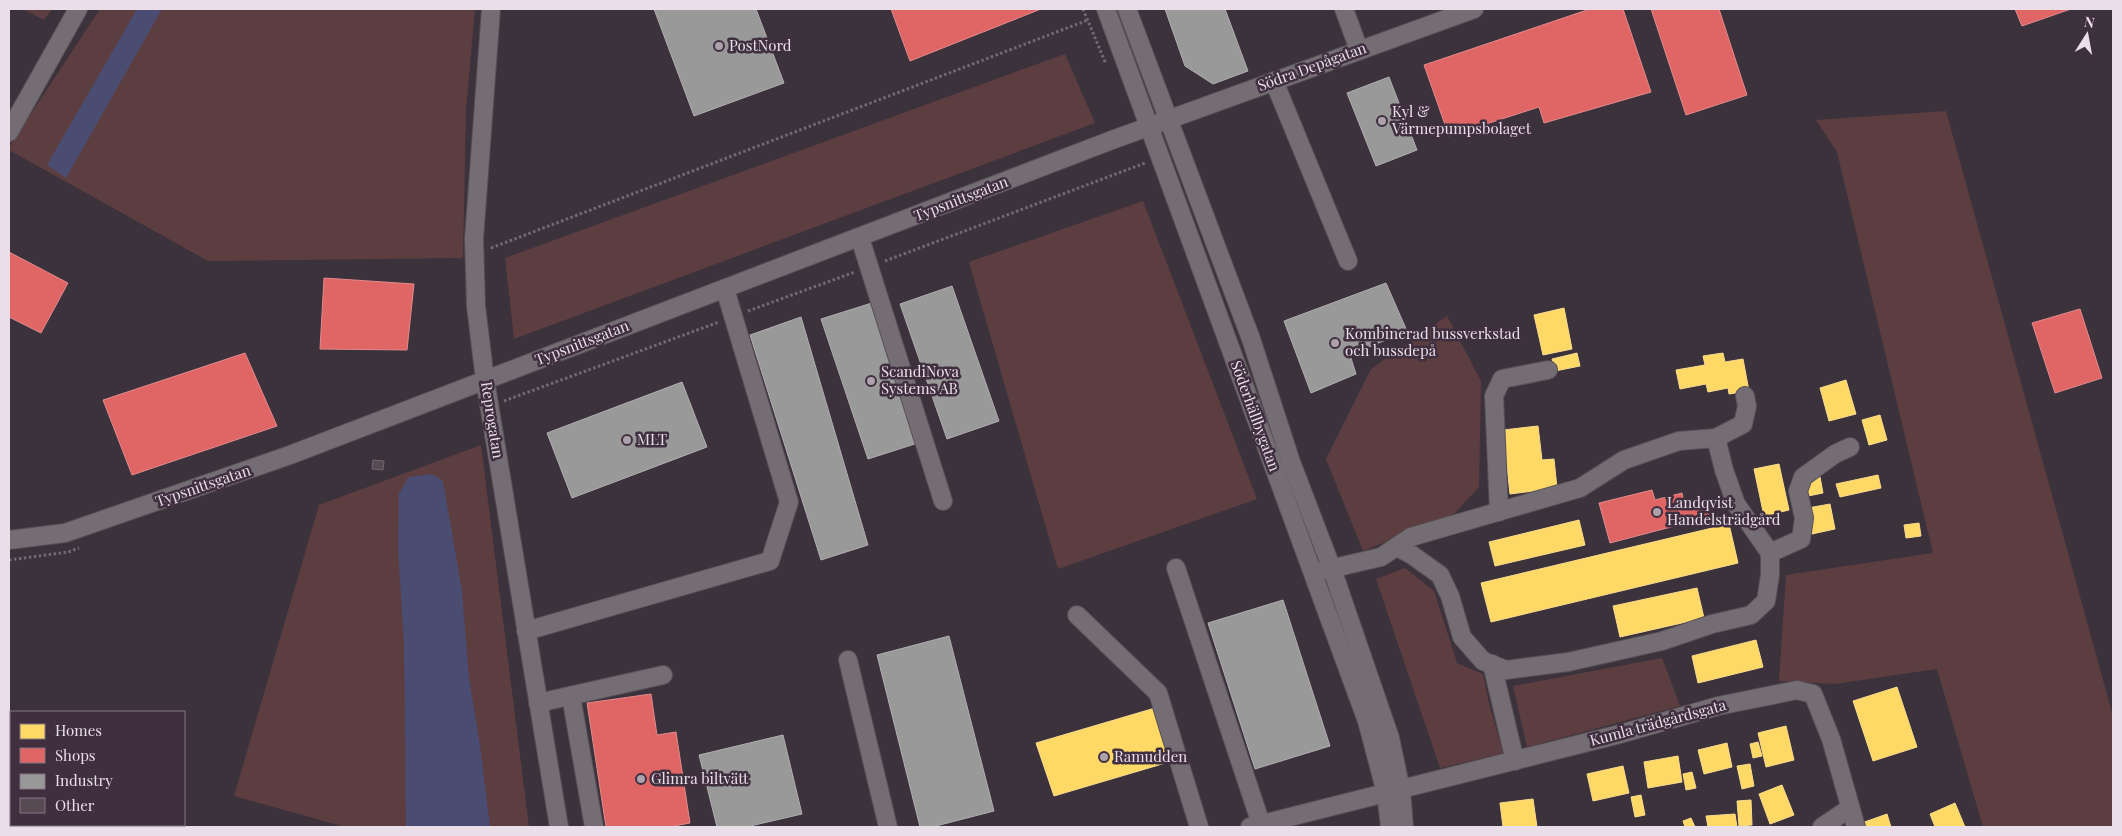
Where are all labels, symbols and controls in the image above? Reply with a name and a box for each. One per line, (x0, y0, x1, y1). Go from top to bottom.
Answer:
north arrow (2062, 10, 2112, 60)
text: N (2083, 11, 2096, 32)
place label: PostNord (729, 35, 792, 55)
street label: Södra Depågatan (1255, 37, 1369, 95)
marker: PostNord (713, 40, 725, 52)
place label: Kyl & Värmepumpsbolaget (1391, 101, 1532, 138)
marker: Kyl & Värmepumpsbolaget (1376, 115, 1388, 127)
street label: Typsnittsgatan (911, 171, 1011, 225)
street label: Typsnittsgatan (532, 315, 632, 369)
place label: Kombinerad bussverkstad och bussdepå (1345, 323, 1521, 360)
marker: Kombinerad bussverkstad och bussdepå (1329, 337, 1341, 349)
street label: Söderhällbygatan (1227, 357, 1285, 474)
place label: ScandiNova Systems AB (881, 361, 960, 398)
marker: ScandiNova Systems AB (865, 375, 877, 387)
street label: Reprogatan (477, 380, 509, 460)
place label: MLT (637, 429, 667, 449)
marker: MLT (621, 434, 633, 446)
street label: Typsnittsgatan (152, 459, 253, 511)
place label: Landqvist Handelsträdgård (1667, 492, 1781, 529)
marker: Landqvist Handelsträdgård (1651, 506, 1663, 518)
street label: Kumla trädgårdsgata (1587, 694, 1729, 750)
legend (10, 711, 185, 826)
text: Homes (55, 720, 102, 740)
text: Shops (55, 745, 96, 765)
place label: Ramudden (1114, 746, 1187, 766)
marker: Ramudden (1098, 751, 1110, 763)
place label: Glimra biltvätt (651, 768, 749, 788)
text: Industry (55, 770, 113, 790)
marker: Glimra biltvätt (635, 773, 647, 785)
text: Other (55, 795, 95, 815)

